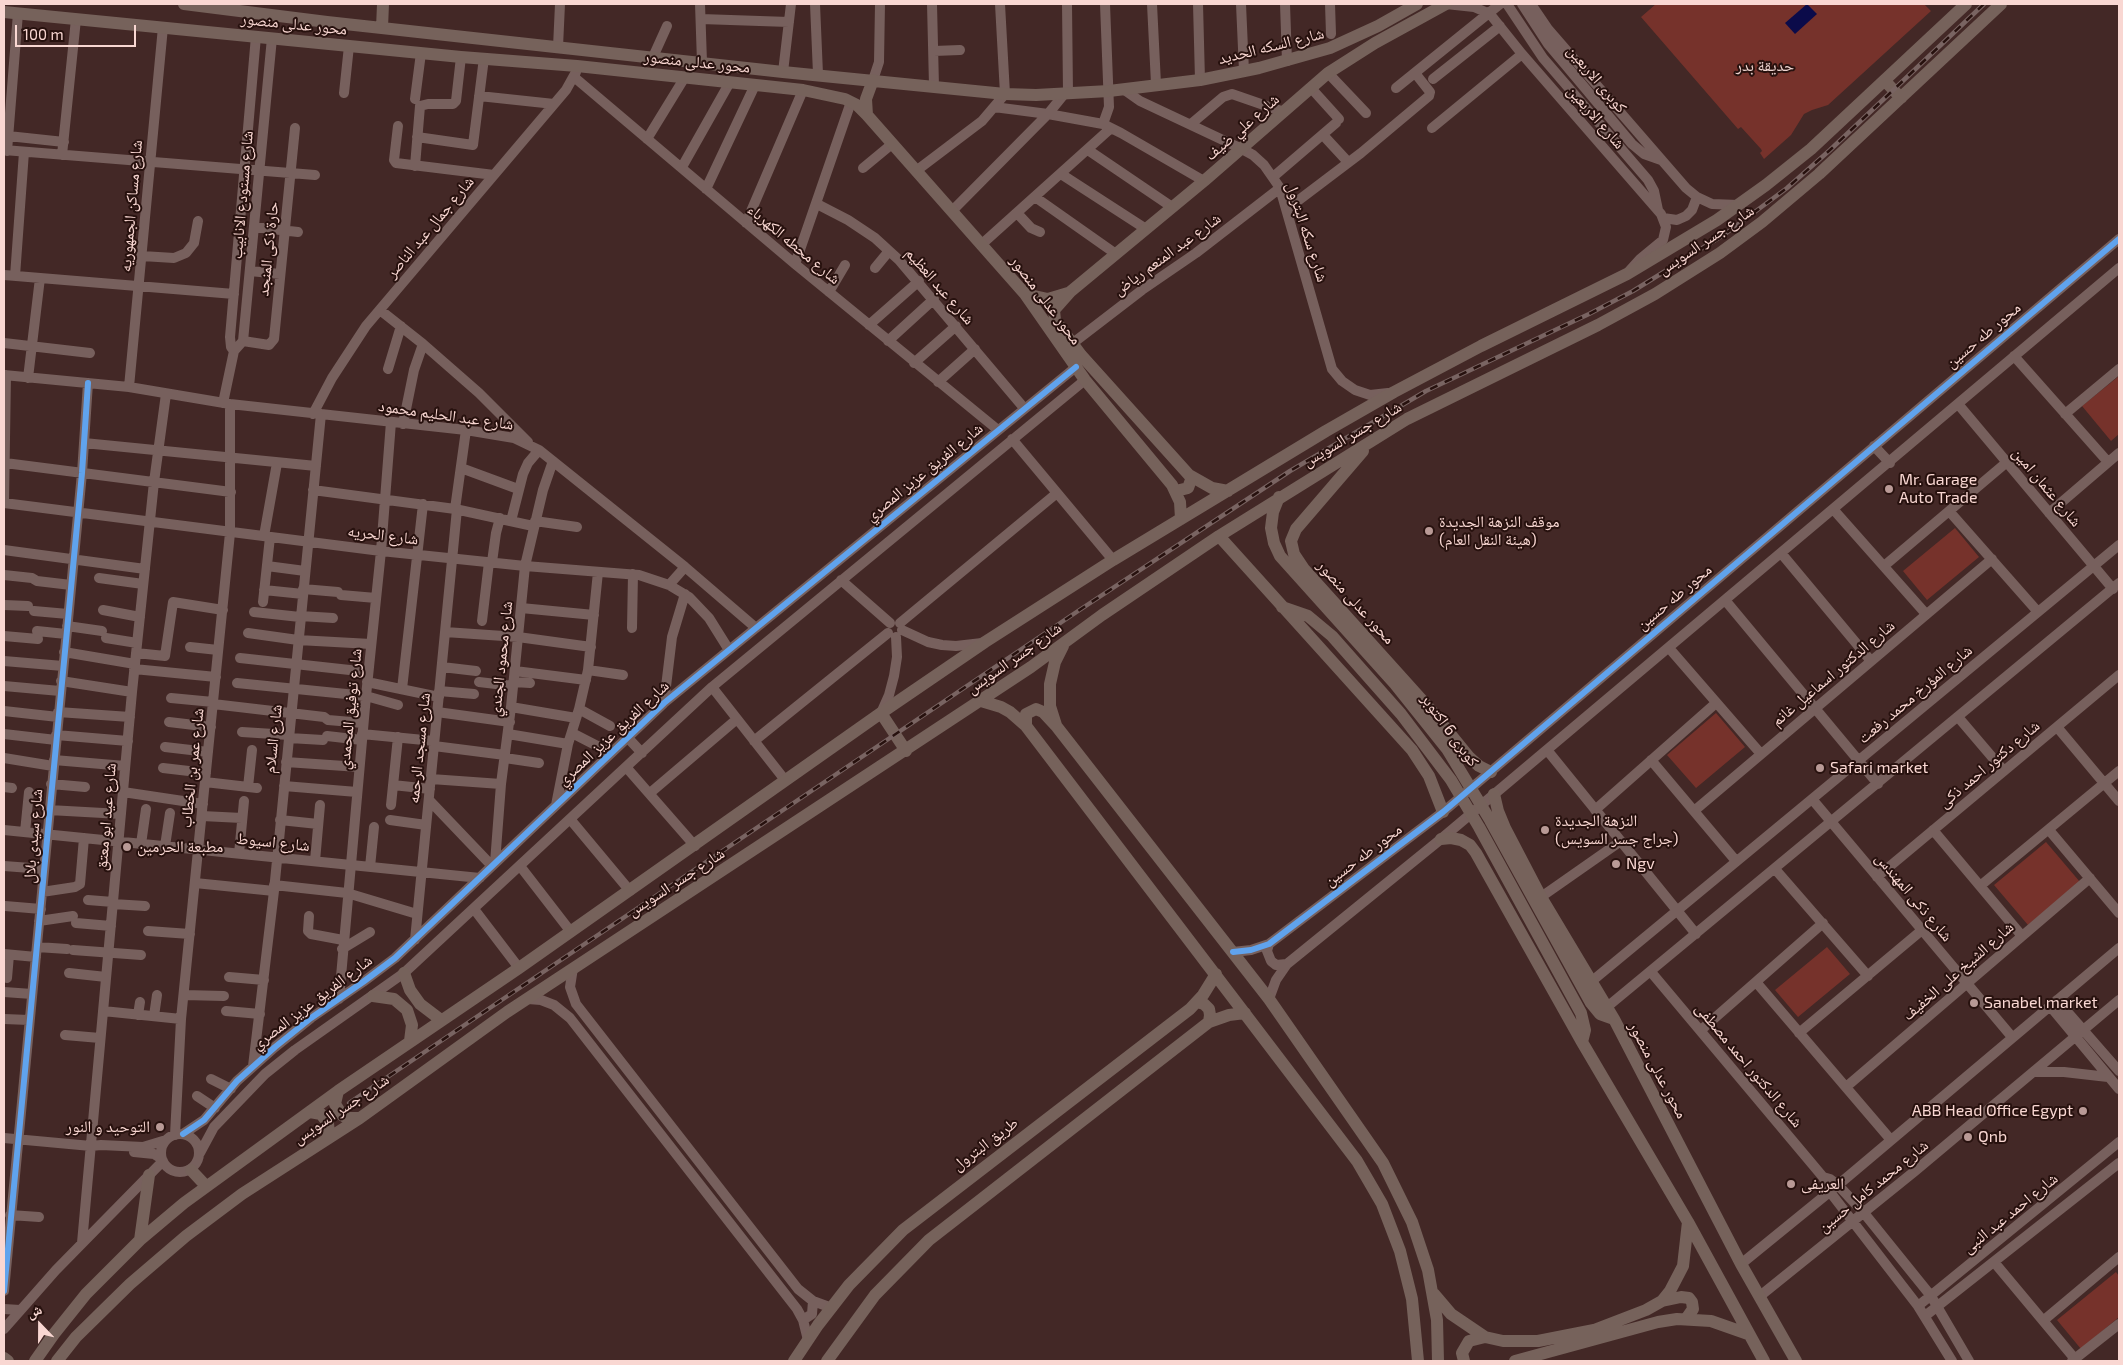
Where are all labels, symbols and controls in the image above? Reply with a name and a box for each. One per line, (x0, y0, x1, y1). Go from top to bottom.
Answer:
street label: محور عدلى منصور (240, 9, 348, 39)
scale bar (18, 15, 139, 47)
street label: شارع السكه الحديد (1216, 24, 1326, 68)
text: 100 m (23, 25, 64, 43)
street label: كوبرى الاربعين (1563, 41, 1631, 117)
street label: محور عدلى منصور (643, 47, 751, 77)
park label: حديقة بدر (1736, 56, 1794, 76)
street label: شارع الاربعين (1563, 81, 1629, 153)
street label: شارع علي ضيف (1201, 90, 1283, 164)
street label: شارع مستودع الانابيب (227, 130, 257, 260)
street label: شارع مساكن الجمهوريه (116, 139, 146, 273)
street label: شارع جمال عبد الناصر (382, 172, 478, 282)
street label: شارع سكه البترول (1282, 180, 1332, 284)
street label: شارع محطه الكهرباء (744, 200, 844, 288)
street label: حارة ذكى المنجد (253, 201, 283, 297)
street label: شارع جسر السويس (1654, 201, 1758, 279)
street label: شارع عبد المنعم رياض (1109, 209, 1225, 299)
street label: شارع عبد العظيم (901, 243, 979, 329)
street label: محور عدلى منصور (1006, 252, 1086, 348)
street label: محور طه حسين (1941, 298, 2025, 372)
street label: شارع عبد الحليم محمود (377, 396, 515, 434)
street label: شارع جسر السويس (1299, 397, 1405, 471)
street label: شارع الفريق عزيز المصري (861, 419, 987, 525)
street label: شارع عثمان امين (2008, 443, 2086, 531)
place label: Mr. Garage Auto Trade (1899, 470, 1978, 508)
marker: Mr. Garage Auto Trade (1883, 483, 1895, 495)
place label: موقف النزهة الجديدة (هيئة النقل العام) (1439, 512, 1559, 550)
street label: شارع الحريه (347, 521, 419, 549)
marker: موقف النزهة الجديدة (هيئة النقل العام) (1423, 525, 1435, 537)
street label: محور عدلى منصور (1313, 556, 1399, 648)
street label: محور طه حسين (1632, 560, 1716, 634)
street label: شارع محمود الجندي (485, 600, 517, 718)
street label: شارع الدكتور اسماعيل غانم (1767, 616, 1899, 730)
street label: شارع جسر السويس (963, 618, 1065, 698)
street label: شارع المؤرخ محمد رفعت (1854, 641, 1976, 747)
street label: شارع توفيق المحمدي (334, 647, 366, 771)
street label: شارع الفريق عزيز المصري (553, 676, 673, 790)
street label: كوبرى 6 اكتوبر (1417, 690, 1483, 770)
street label: شارع مسجد الرحمه (404, 692, 434, 804)
street label: شارع السلام (260, 703, 286, 775)
street label: شارع عمر بن الخطاب (176, 707, 208, 829)
street label: شارع دكتور احمد ذكى (1934, 716, 2044, 812)
place label: Safari market (1830, 758, 1928, 778)
street label: شارع عيد ابو معتق (92, 762, 120, 872)
marker: Safari market (1814, 762, 1826, 774)
street label: شارع سيدى بلال (19, 788, 47, 884)
place label: النزهة الجديدة (جراج جسر السويس) (1555, 811, 1679, 849)
street label: محور طه حسين (1320, 820, 1406, 890)
marker: النزهة الجديدة (جراج جسر السويس) (1539, 824, 1551, 836)
street label: شارع اسيوط (235, 829, 311, 855)
place label: مطبعة الحرمين (137, 837, 223, 857)
marker: مطبعة الحرمين (121, 841, 133, 853)
street label: شارع جسر السويس (624, 843, 728, 921)
street label: شارع ذكى المهندس (1871, 849, 1957, 945)
place label: Ngv (1626, 854, 1655, 874)
marker: Ngv (1610, 858, 1622, 870)
street label: شارع الشيخ على الخفيف (1898, 917, 2018, 1025)
street label: شارع الفريق عزيز المصري (248, 950, 376, 1054)
place label: Sanabel market (1984, 993, 2098, 1013)
marker: Sanabel market (1968, 997, 1980, 1009)
street label: شارع الدكتور احمد مصطفى (1691, 999, 1807, 1131)
street label: محور عدلى منصور (1624, 1018, 1692, 1122)
street label: شارع جسر السويس (289, 1070, 393, 1148)
place label: ABB Head Office Egypt (1912, 1101, 2073, 1121)
marker: ABB Head Office Egypt (2077, 1105, 2089, 1117)
street label: طريق البترول (948, 1113, 1022, 1175)
place label: التوحيد و النور (66, 1117, 150, 1137)
marker: التوحيد و النور (154, 1121, 166, 1133)
place label: Qnb (1978, 1127, 2007, 1147)
marker: Qnb (1962, 1131, 1974, 1143)
street label: شارع محمد كامل حسين (1814, 1136, 1932, 1236)
street label: شارع احمد عبد النبى (1958, 1169, 2062, 1257)
place label: العريفى (1801, 1174, 1844, 1194)
marker: العريفى (1785, 1178, 1797, 1190)
north arrow (15, 1300, 65, 1350)
text: ش (24, 1300, 44, 1321)

